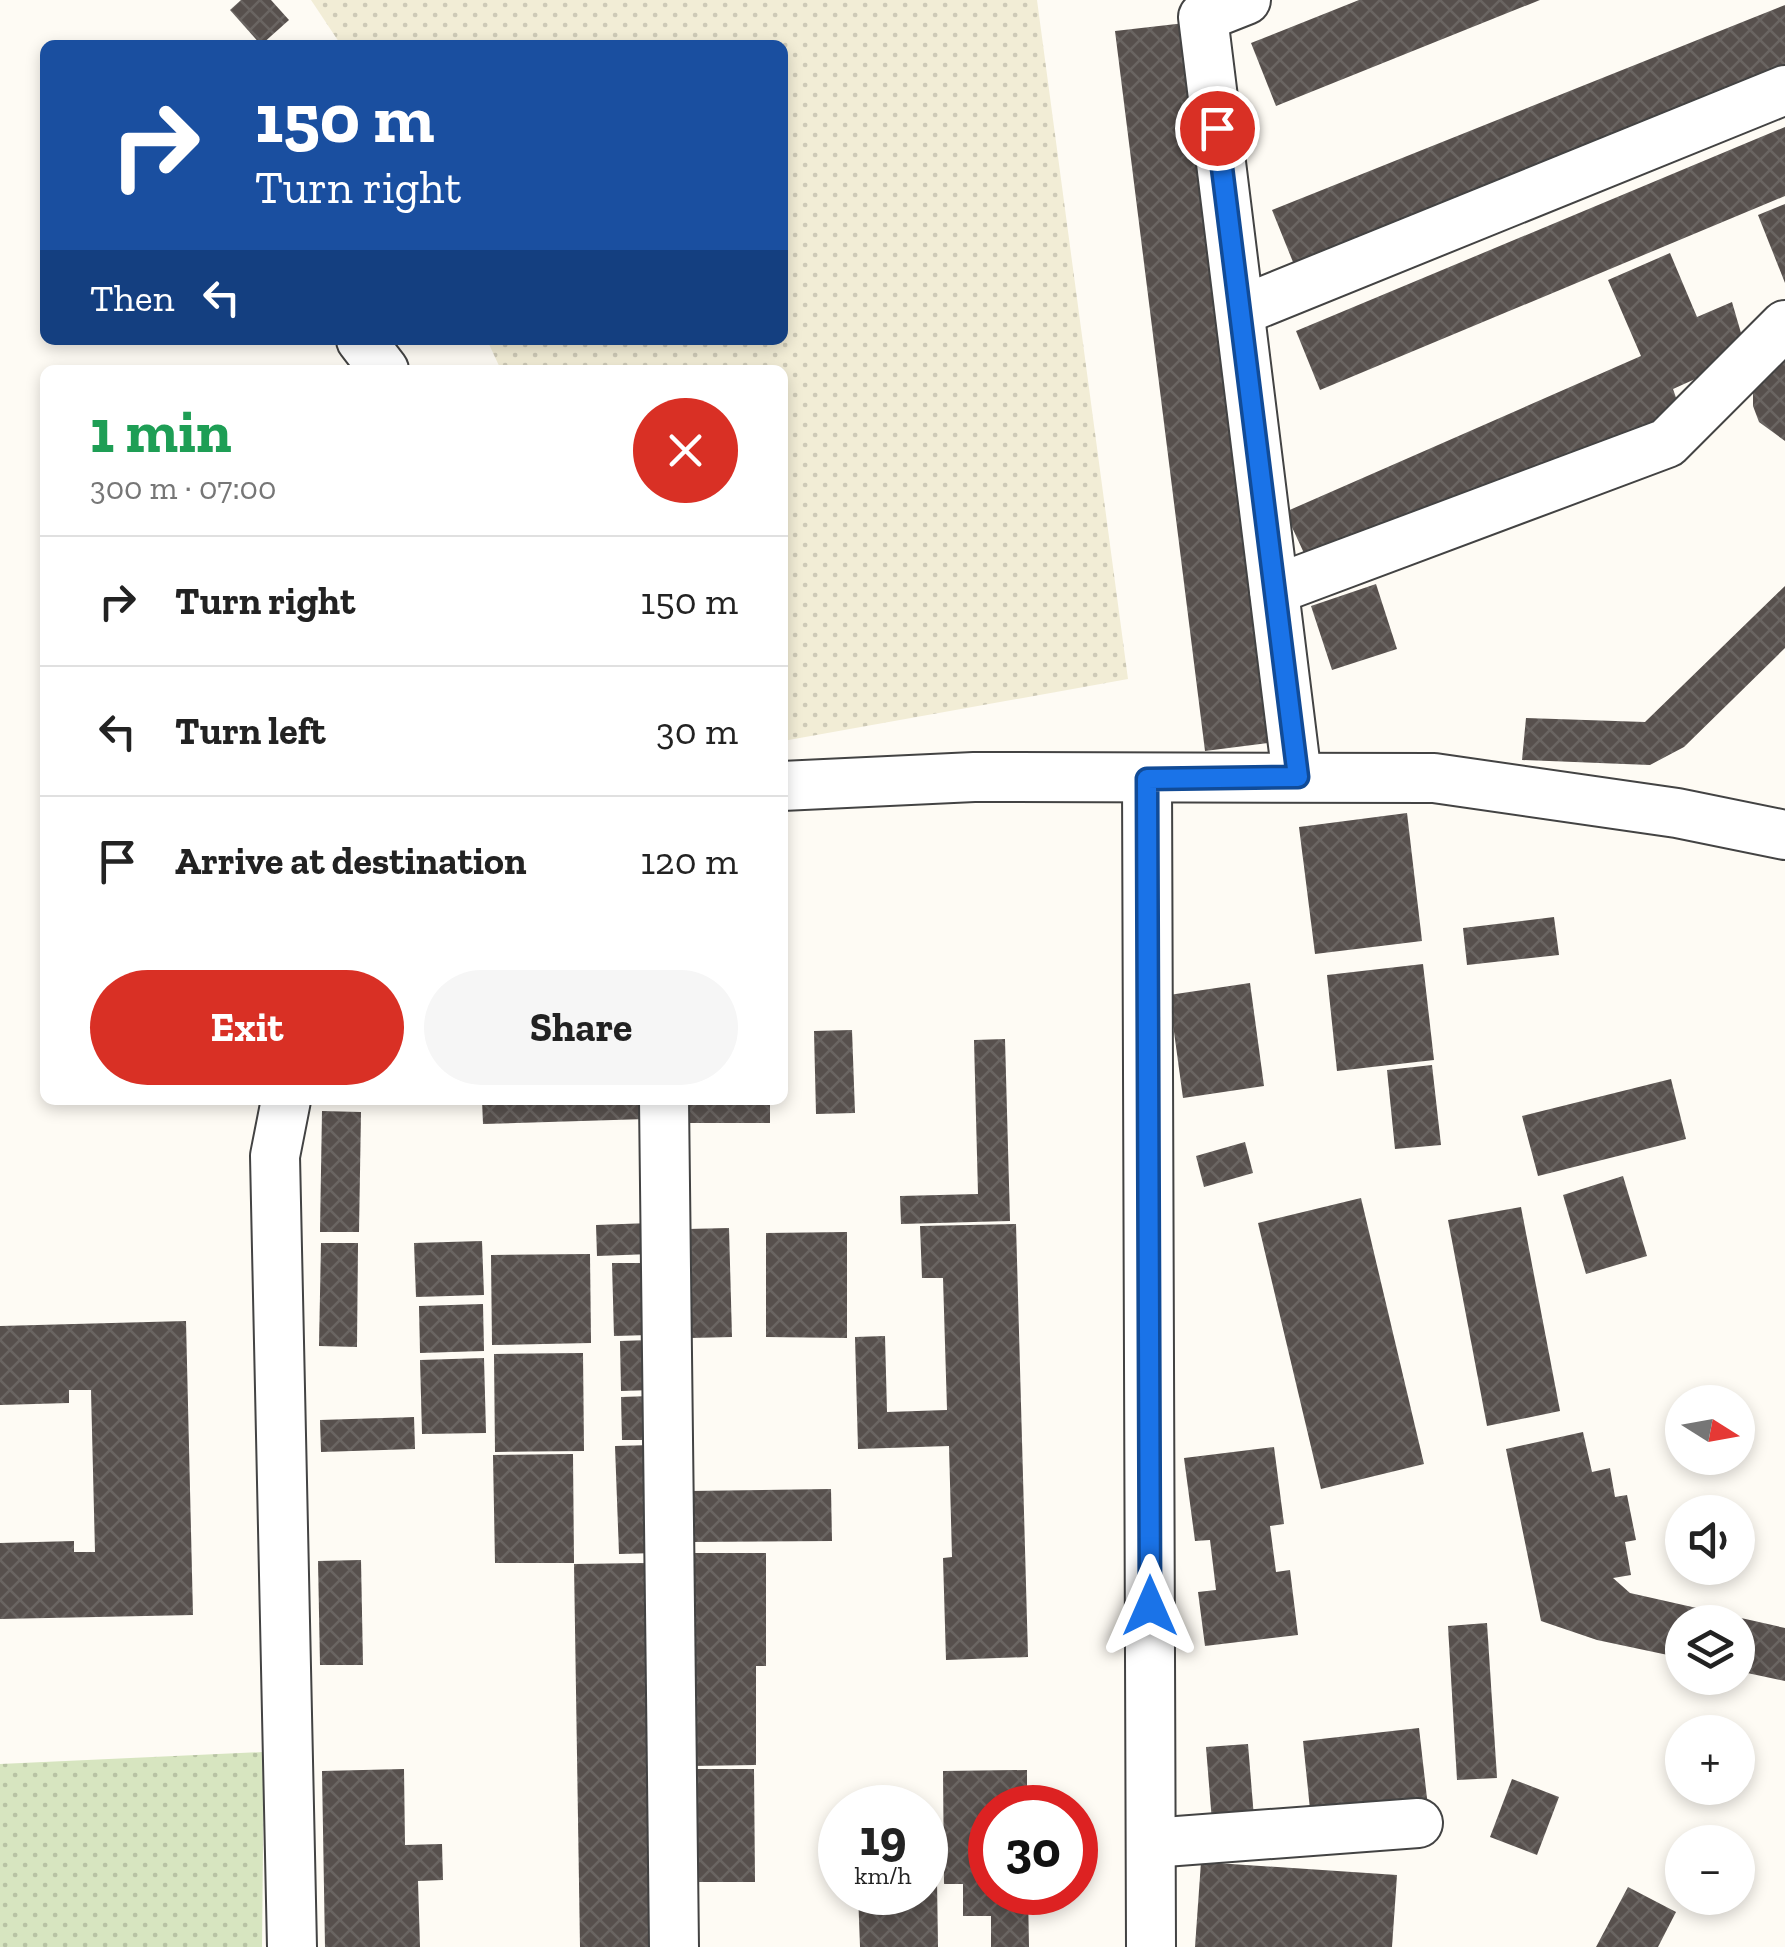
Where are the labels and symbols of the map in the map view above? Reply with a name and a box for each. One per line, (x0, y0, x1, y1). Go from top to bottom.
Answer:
pin (1175, 86, 1260, 171)
north arrow (1665, 1385, 1755, 1475)
position arrow (1098, 1554, 1202, 1658)
speed limit sign: 30 (968, 1785, 1098, 1915)

